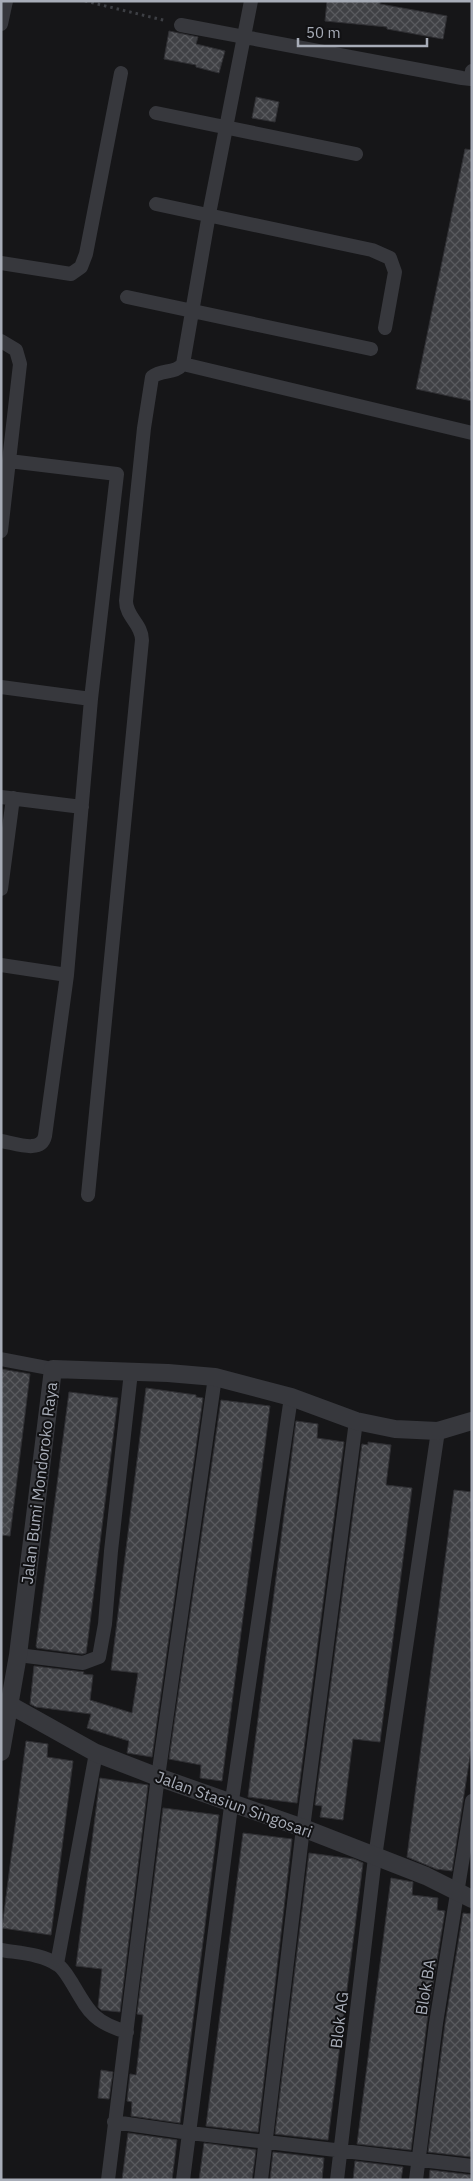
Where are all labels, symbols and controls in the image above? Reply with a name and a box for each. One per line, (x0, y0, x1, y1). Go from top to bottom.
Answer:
scale bar (298, 15, 427, 47)
text: 50 m (306, 23, 341, 42)
street label: Jalan Bumi Mondoroko Raya (17, 1380, 61, 1585)
street label: Jalan Stasiun Singosari (153, 1766, 315, 1842)
street label: Blok BA (411, 1958, 439, 2016)
street label: Blok AG (326, 1990, 352, 2050)

